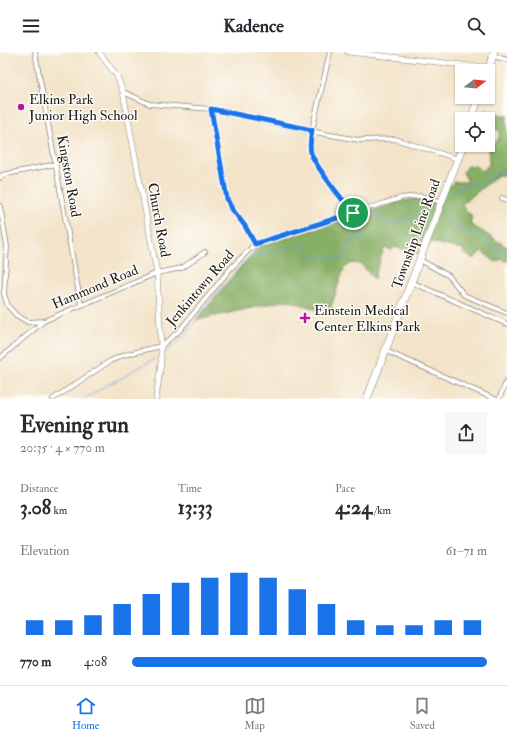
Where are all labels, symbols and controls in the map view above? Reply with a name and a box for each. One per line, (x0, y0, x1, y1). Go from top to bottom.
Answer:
icon: menu (20, 15, 42, 37)
text: Kadence (223, 15, 284, 38)
icon: search (465, 15, 487, 37)
north arrow (455, 64, 495, 104)
map controls (455, 64, 495, 152)
place label: Elkins Park Junior High School (28, 91, 138, 124)
marker: Elkins Park Junior High School (16, 102, 26, 112)
button: locate (455, 112, 495, 152)
street label: Kingston Road (53, 134, 85, 218)
street label: Township Line Road (388, 176, 445, 292)
street label: Church Road (144, 182, 174, 259)
pin (336, 196, 370, 230)
icon: arrive (342, 202, 364, 224)
street label: Jenkintown Road (162, 246, 238, 330)
street label: Hammond Road (49, 261, 141, 313)
place label: Einstein Medical Center Elkins Park (314, 302, 421, 335)
marker: Einstein Medical Center Elkins Park (299, 312, 311, 324)
text: Evening run (20, 411, 129, 439)
button: share (445, 412, 487, 454)
text: 20:35 · 4 × 770 m (20, 440, 105, 456)
text: Distance (20, 482, 58, 495)
text: Time (178, 482, 202, 495)
text: Pace (335, 482, 355, 495)
text: 3.08 (20, 495, 51, 520)
text: 13:33 (178, 495, 213, 520)
text: 4:24 (335, 495, 372, 520)
text: km (51, 504, 67, 517)
text: /km (372, 504, 391, 517)
text: Elevation (20, 543, 70, 559)
text: 61–71 m (446, 543, 487, 559)
text: 770 m (20, 654, 51, 670)
text: 4:08 (84, 654, 107, 670)
tab: Home (72, 695, 99, 732)
tab: Map (244, 695, 266, 732)
tab: Saved (410, 695, 435, 732)

